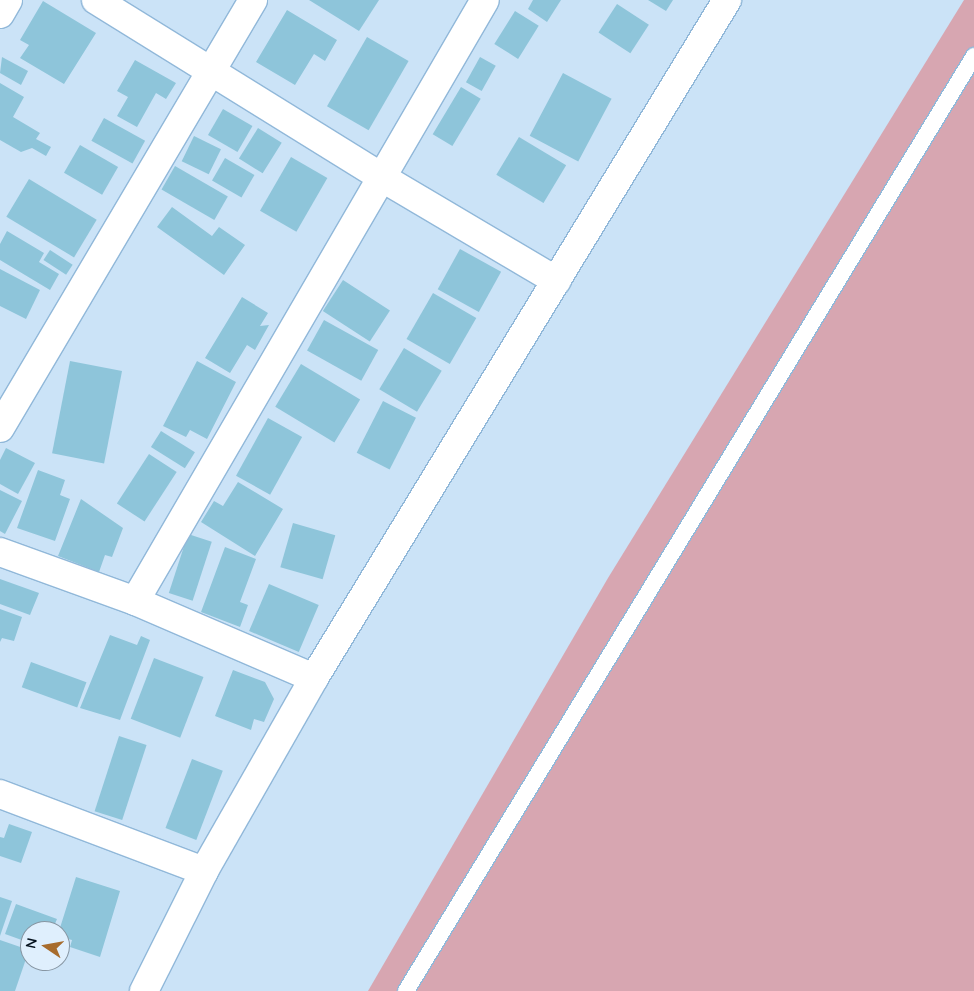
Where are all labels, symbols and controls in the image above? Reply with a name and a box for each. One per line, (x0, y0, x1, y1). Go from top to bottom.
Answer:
north arrow (20, 921, 70, 971)
text: N (21, 936, 41, 950)

